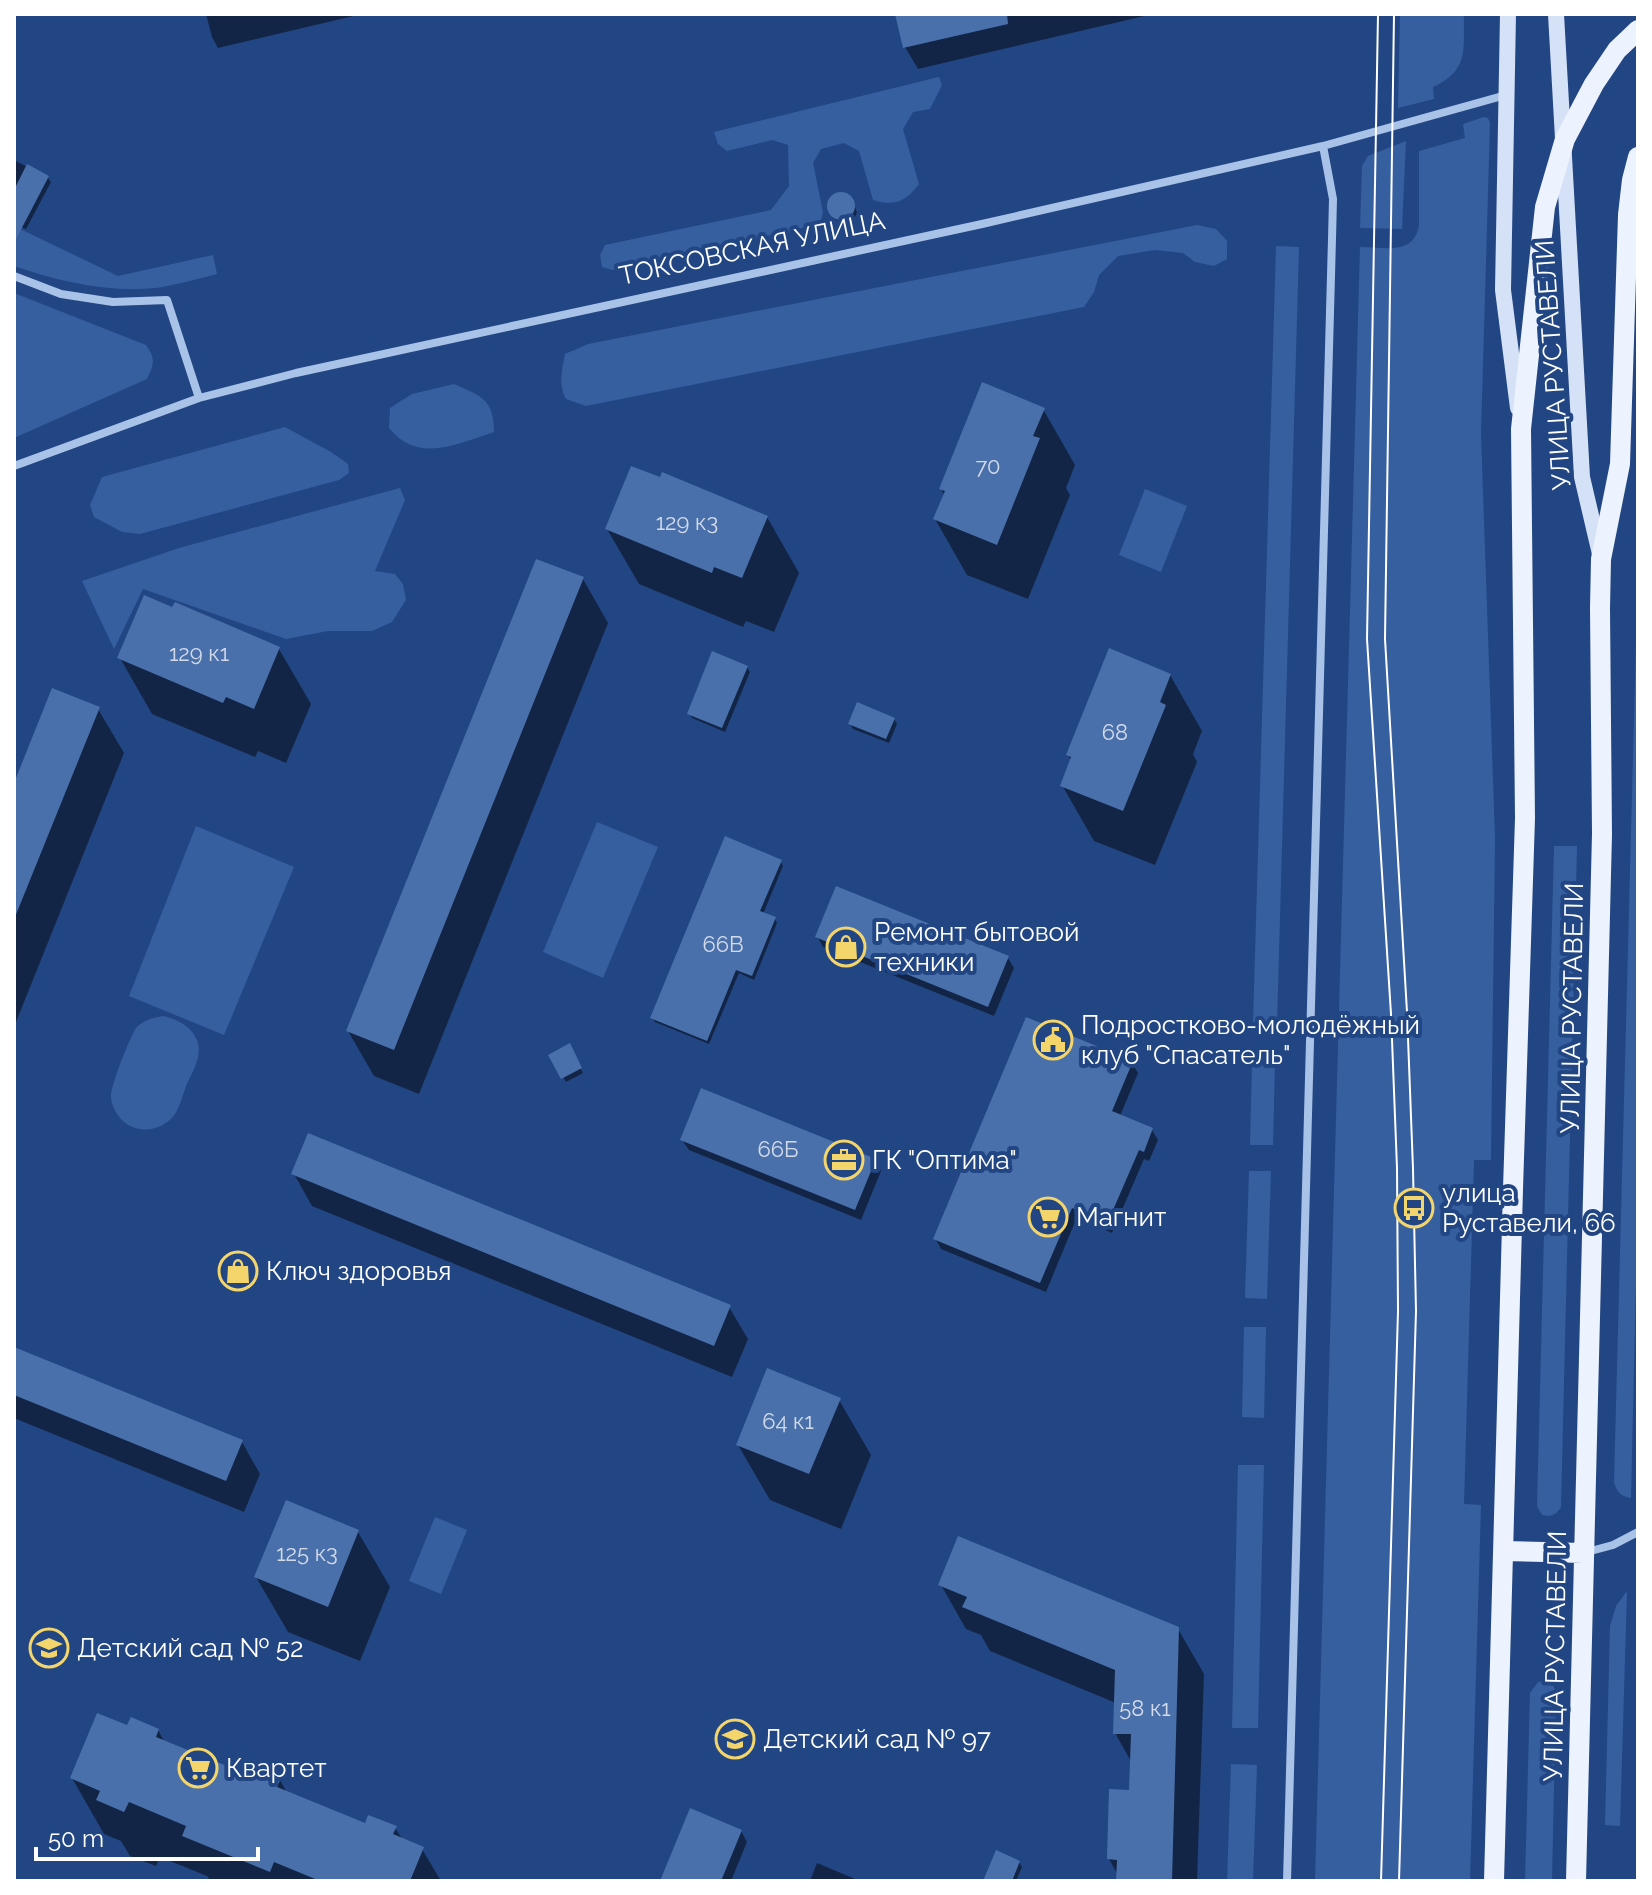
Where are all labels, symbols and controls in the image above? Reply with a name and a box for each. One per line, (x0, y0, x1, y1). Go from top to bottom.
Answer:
street label: ТОКСОВСКАЯ УЛИЦА (616, 205, 888, 291)
street label: УЛИЦА РУСТАВЕЛИ (1529, 239, 1577, 491)
house number: 70 (975, 453, 1001, 479)
house number: 129 к3 (656, 509, 718, 535)
house number: 129 к1 (169, 640, 229, 666)
house number: 68 (1102, 719, 1128, 745)
street label: УЛИЦА РУСТАВЕЛИ (1555, 882, 1589, 1134)
place label: Ремонт бытовой техники (874, 917, 1079, 977)
shop icon: Ремонт бытовой техники (825, 926, 867, 968)
house number: 66В (702, 931, 744, 957)
place label: Подростково-молодёжный клуб "Спасатель" (1081, 1010, 1420, 1070)
public building icon: Подростково-молодёжный клуб "Спасатель" (1032, 1019, 1074, 1061)
house number: 66Б (758, 1136, 798, 1162)
office icon: ГК "Оптима" (823, 1139, 865, 1181)
place label: ГК "Оптима" (872, 1145, 1017, 1175)
place label: улица Руставели, 66 (1442, 1178, 1616, 1238)
bus stop icon: улица Руставели, 66 (1393, 1187, 1435, 1229)
supermarket icon: Магнит (1027, 1196, 1069, 1238)
place label: Магнит (1076, 1202, 1166, 1232)
shop icon: Ключ здоровья (217, 1250, 259, 1292)
place label: Ключ здоровья (266, 1256, 452, 1286)
house number: 64 к1 (762, 1408, 814, 1434)
street label: УЛИЦА РУСТАВЕЛИ (1538, 1530, 1572, 1782)
house number: 125 к3 (276, 1540, 338, 1566)
school or university icon: Детский сад № 52 (28, 1627, 70, 1669)
place label: Детский сад № 52 (77, 1633, 304, 1663)
house number: 58 к1 (1119, 1695, 1171, 1721)
school or university icon: Детский сад № 97 (714, 1718, 756, 1760)
place label: Детский сад № 97 (763, 1724, 991, 1754)
supermarket icon: Квартет (177, 1747, 219, 1789)
place label: Квартет (226, 1753, 327, 1783)
scale bar (36, 1811, 258, 1861)
text: 50 m (48, 1824, 104, 1853)

